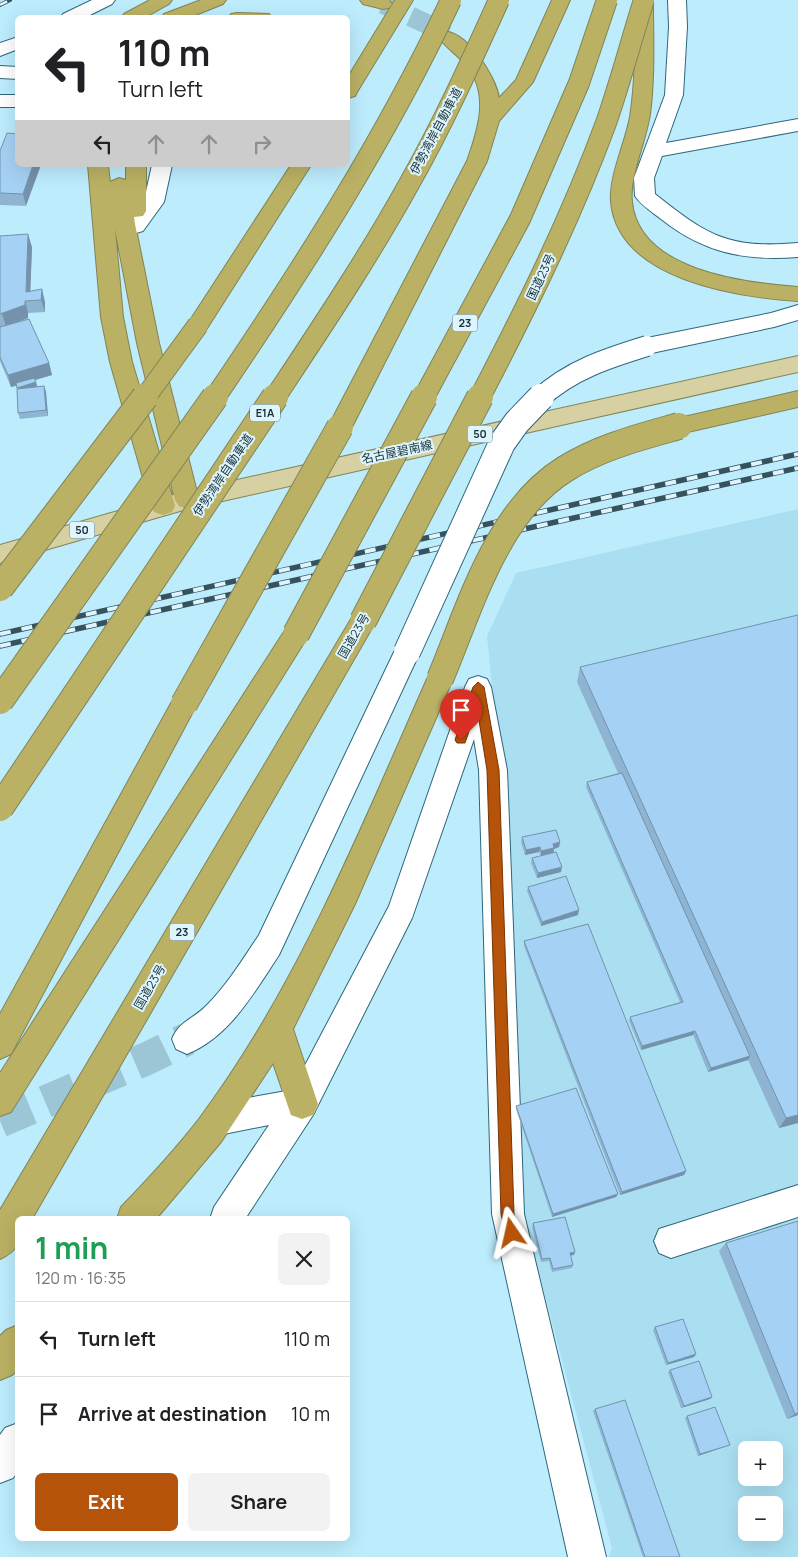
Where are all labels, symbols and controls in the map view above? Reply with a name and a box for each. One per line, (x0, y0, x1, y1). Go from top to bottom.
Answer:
text: 110 m (118, 29, 210, 77)
icon: left (35, 35, 100, 100)
text: Turn left (118, 74, 203, 104)
street label: 伊勢湾岸自動車道 (406, 84, 466, 177)
icon: left (89, 130, 117, 158)
icon: ahead (142, 130, 170, 158)
icon: ahead (195, 130, 223, 158)
icon: right (248, 130, 276, 158)
street label: 国道23号 (522, 251, 559, 303)
road number: 23 (452, 314, 478, 332)
road number: E1A (250, 404, 280, 422)
road number: 50 (468, 426, 492, 442)
street label: 伊勢湾岸自動車道 (189, 430, 256, 519)
street label: 名古屋碧南線 (360, 436, 434, 467)
road number: 50 (70, 522, 94, 538)
street label: 国道23号 (334, 610, 373, 661)
pin (440, 689, 482, 740)
icon: arrive (447, 696, 475, 724)
road number: 23 (170, 924, 194, 940)
street label: 国道23号 (130, 961, 169, 1012)
position arrow (485, 1206, 537, 1258)
text: 1 min (35, 1227, 108, 1268)
button: close (278, 1233, 330, 1285)
text: 120 m · 16:35 (35, 1267, 126, 1289)
icon: left (35, 1325, 63, 1353)
text: Turn left (78, 1326, 156, 1352)
text: 110 m (284, 1326, 330, 1352)
icon: arrive (35, 1400, 63, 1428)
text: Arrive at destination (78, 1401, 267, 1427)
text: 10 m (291, 1401, 330, 1427)
map controls (738, 1441, 783, 1541)
button: + (738, 1441, 783, 1486)
button: Exit (35, 1473, 178, 1531)
button: Share (188, 1473, 330, 1531)
button: − (738, 1496, 783, 1541)

